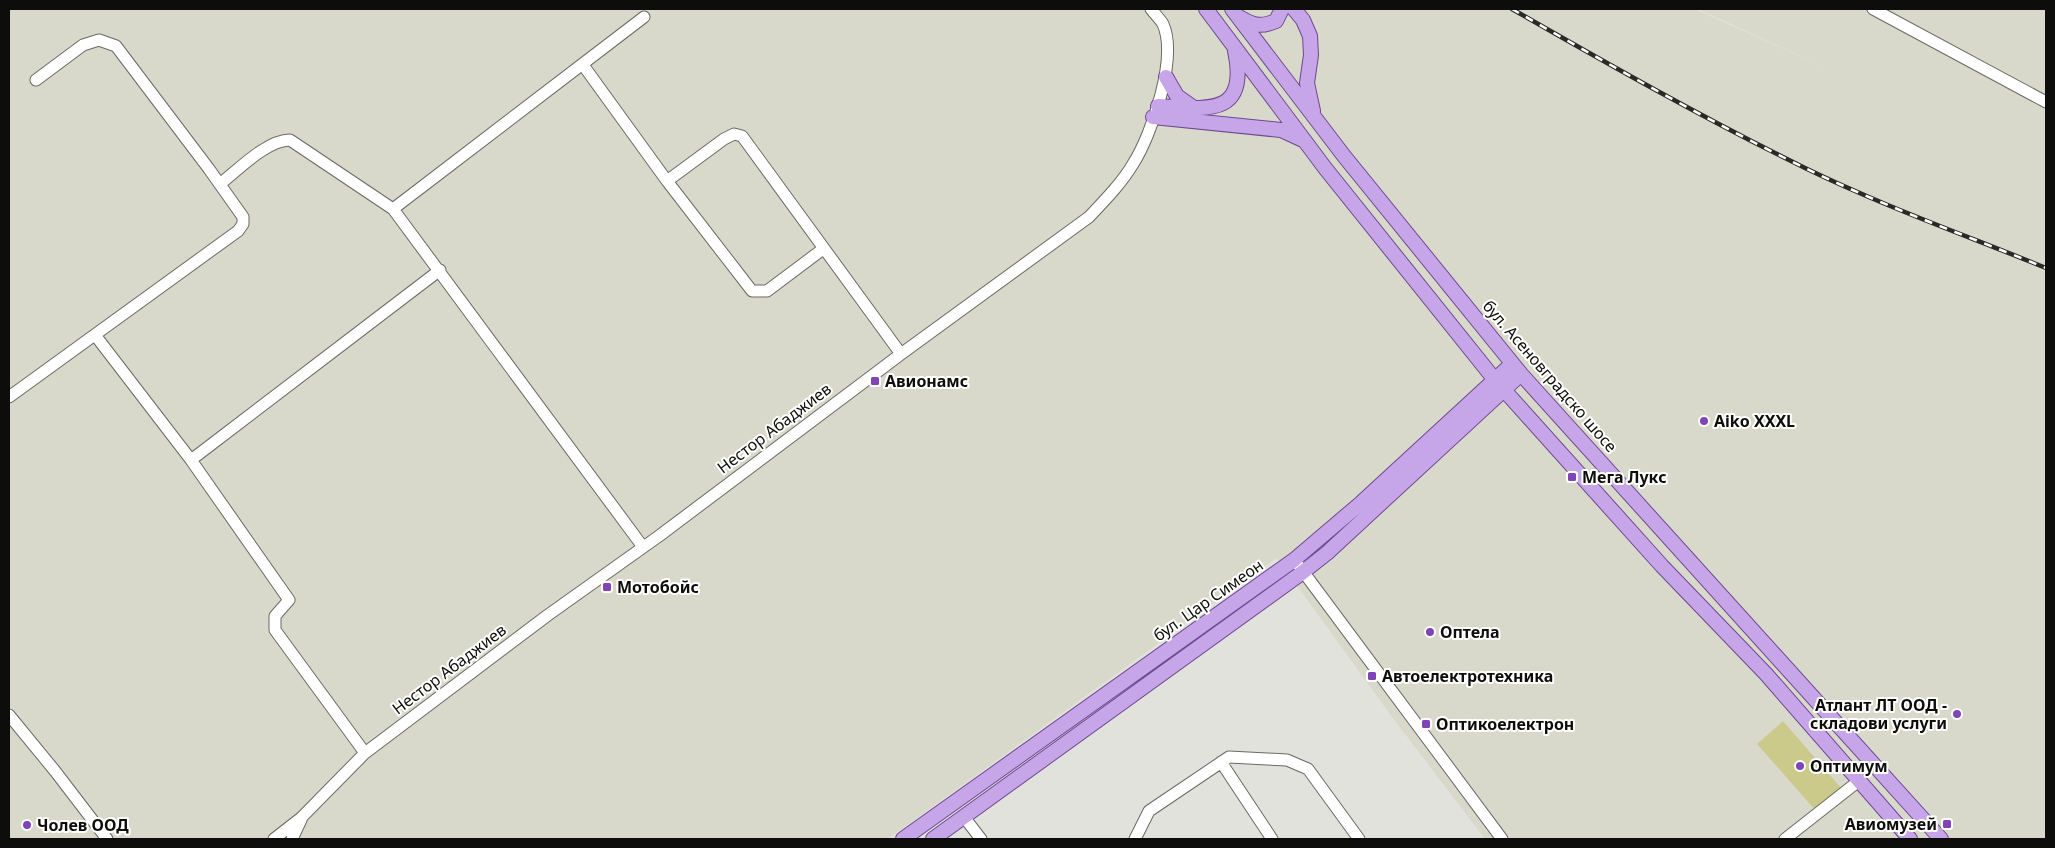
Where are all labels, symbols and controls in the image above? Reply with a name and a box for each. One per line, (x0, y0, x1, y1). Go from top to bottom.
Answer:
street label: бул. Асеновградско шосе (1478, 295, 1622, 457)
place label: Авионамс (885, 370, 968, 392)
marker: Авионамс (869, 375, 881, 387)
street label: Нестор Абаджиев (712, 378, 836, 478)
place label: Aiko XXXL (1714, 410, 1795, 432)
marker: Aiko XXXL (1698, 415, 1710, 427)
place label: Мега Лукс (1582, 466, 1667, 488)
marker: Мега Лукс (1566, 471, 1578, 483)
street label: бул. Цар Симеон (1149, 554, 1267, 646)
place label: Мотобойс (617, 576, 699, 598)
marker: Мотобойс (601, 581, 613, 593)
street label: Нестор Абаджиев (387, 619, 511, 719)
place label: Оптела (1440, 621, 1500, 643)
marker: Оптела (1424, 626, 1436, 638)
place label: Автоелектротехника (1382, 665, 1553, 687)
marker: Автоелектротехника (1366, 670, 1378, 682)
place label: Атлант ЛТ ООД - складови услуги (1810, 694, 1947, 734)
marker: Атлант ЛТ ООД - складови услуги (1951, 708, 1963, 720)
place label: Оптикоелектрон (1436, 713, 1574, 735)
marker: Оптикоелектрон (1420, 718, 1432, 730)
place label: Оптимум (1810, 755, 1888, 777)
marker: Оптимум (1794, 760, 1806, 772)
place label: Авиомузей (1845, 813, 1937, 835)
place label: Чолев ООД (37, 814, 129, 836)
marker: Авиомузей (1941, 818, 1953, 830)
marker: Чолев ООД (21, 819, 33, 831)

